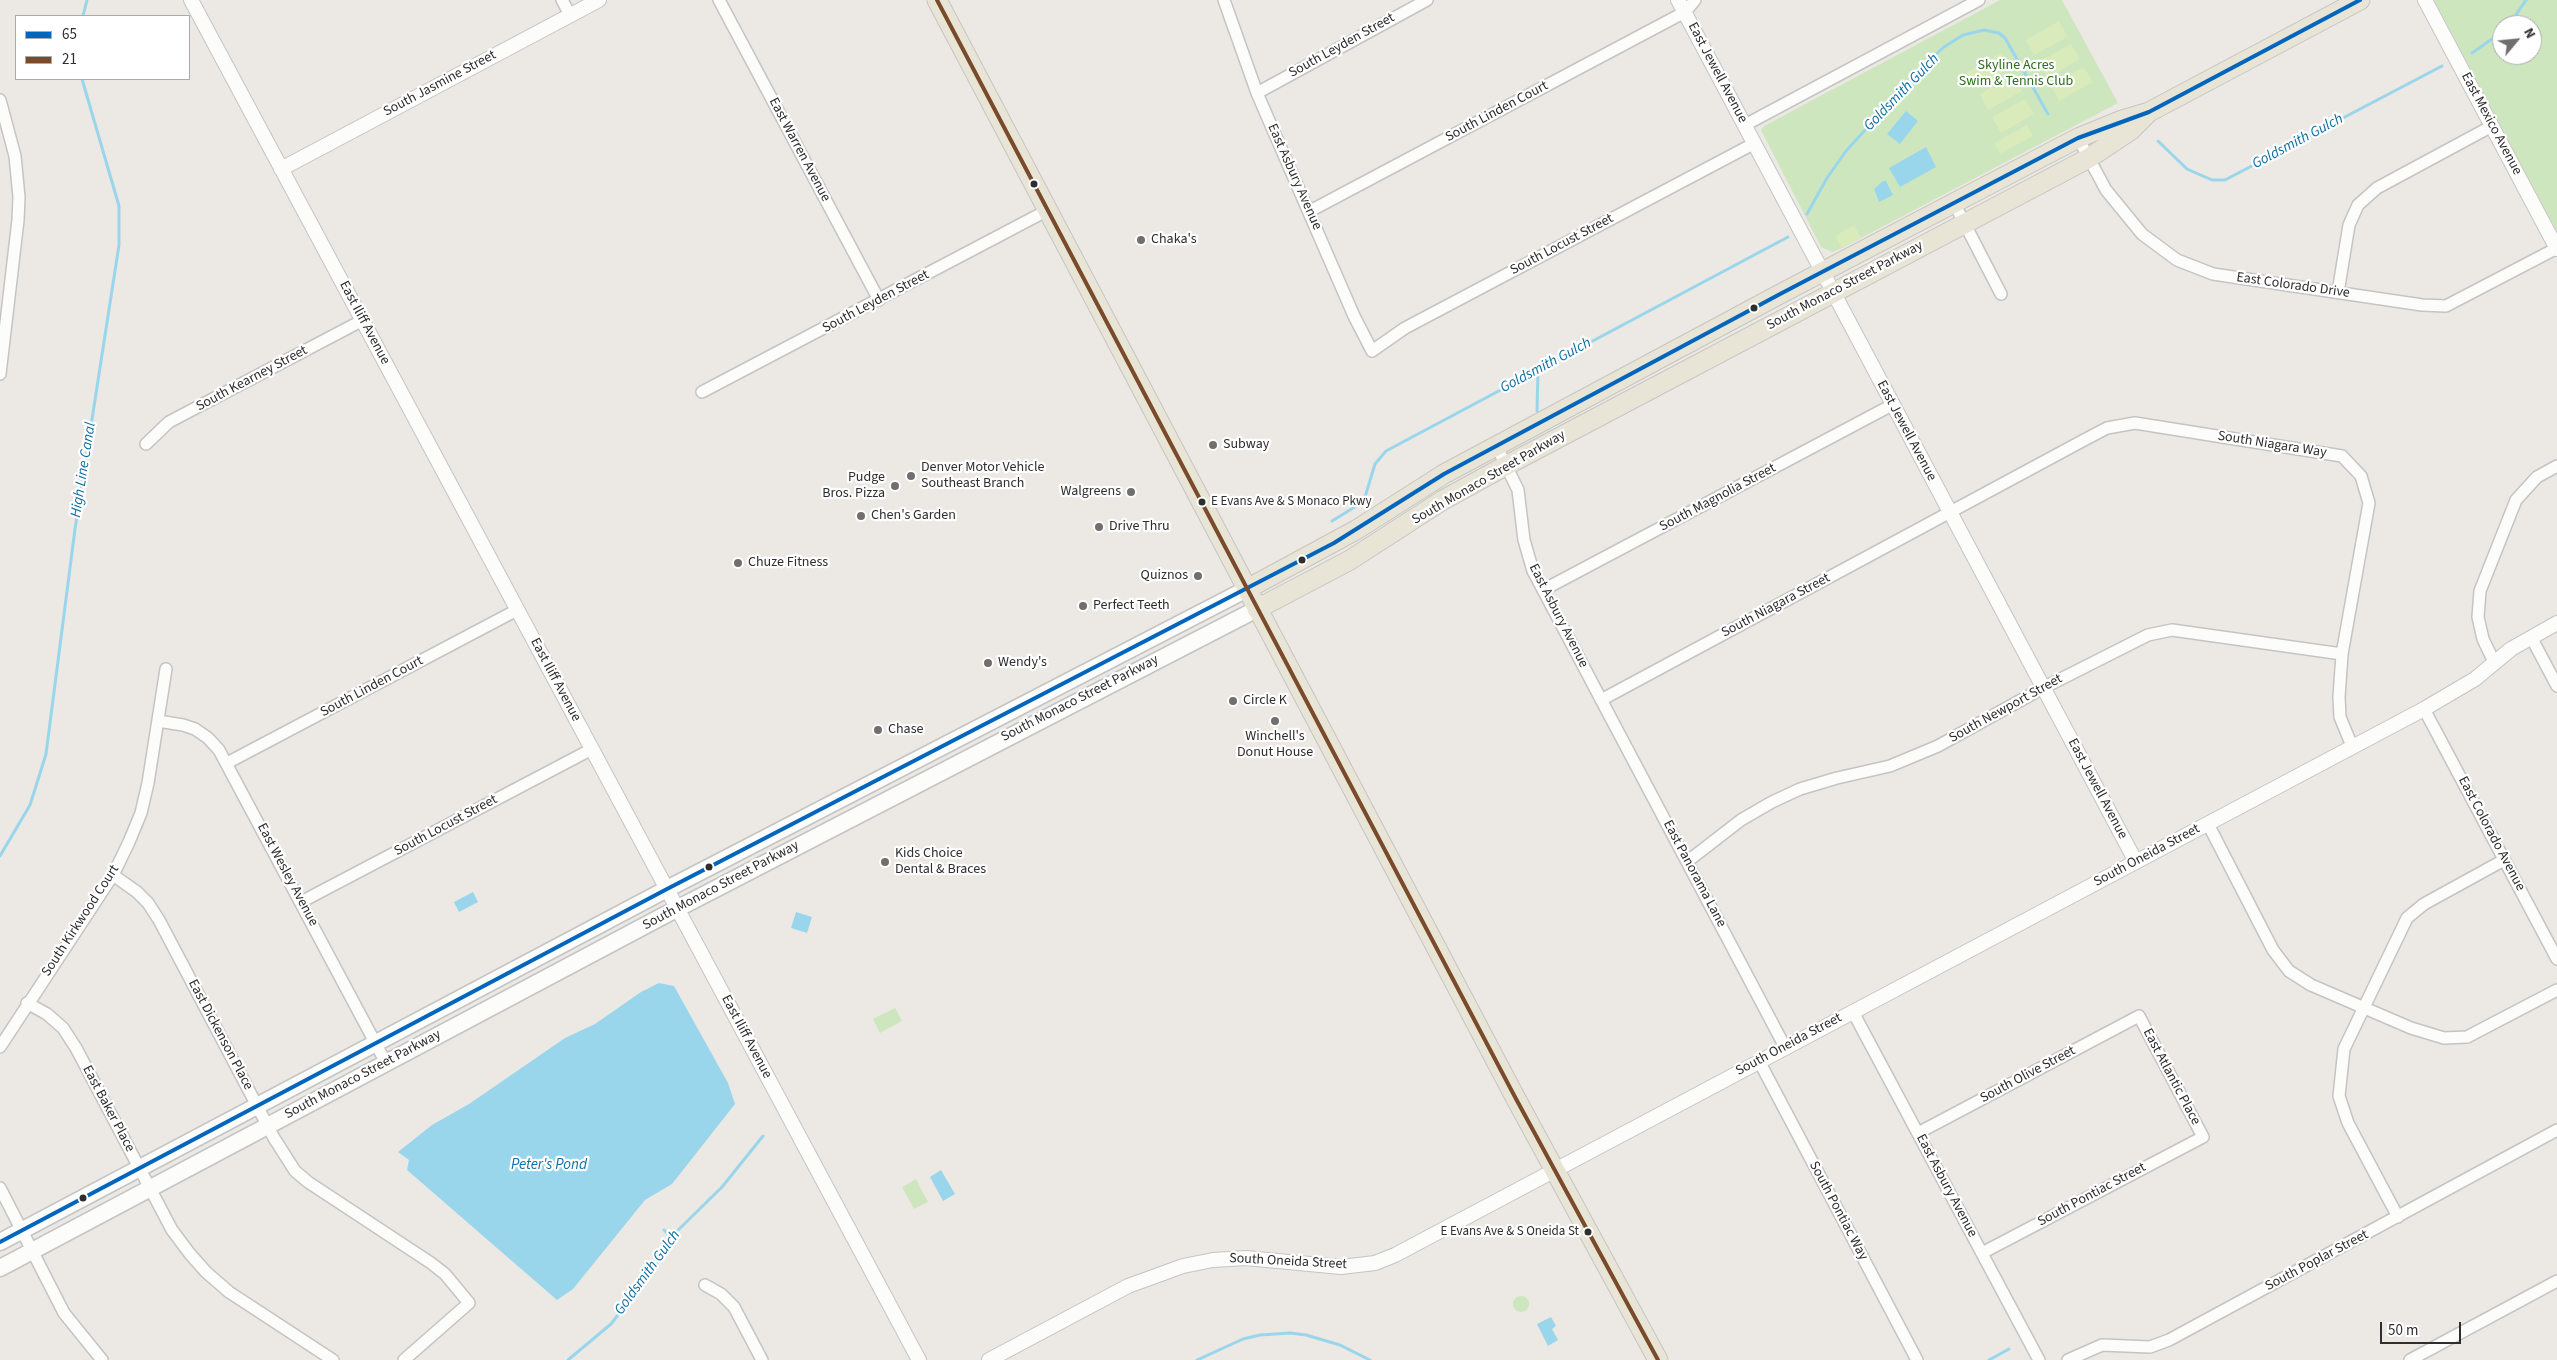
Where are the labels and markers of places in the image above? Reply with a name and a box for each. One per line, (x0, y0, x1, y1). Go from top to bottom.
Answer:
unlabelled marker (1029, 179, 1039, 189)
place label: Chaka's (1151, 232, 1197, 248)
marker: Chaka's (1135, 234, 1147, 246)
unlabelled marker (1749, 303, 1759, 313)
place label: Subway (1223, 437, 1269, 453)
marker: Subway (1207, 439, 1219, 451)
place label: Denver Motor Vehicle Southeast Branch (921, 460, 1045, 492)
place label: Pudge Bros. Pizza (822, 470, 885, 502)
marker: Denver Motor Vehicle Southeast Branch (905, 470, 917, 482)
marker: Pudge Bros. Pizza (889, 480, 901, 492)
place label: Walgreens (1060, 484, 1121, 500)
marker: Walgreens (1125, 486, 1137, 498)
place label: E Evans Ave & S Monaco Pkwy (1211, 494, 1371, 510)
marker: E Evans Ave & S Monaco Pkwy (1197, 497, 1207, 507)
place label: Chen's Garden (871, 508, 956, 524)
marker: Chen's Garden (855, 510, 867, 522)
place label: Drive Thru (1109, 519, 1170, 535)
marker: Drive Thru (1093, 521, 1105, 533)
place label: Chuze Fitness (748, 555, 828, 571)
unlabelled marker (1297, 555, 1307, 565)
marker: Chuze Fitness (732, 557, 744, 569)
place label: Quiznos (1141, 568, 1188, 584)
marker: Quiznos (1192, 570, 1204, 582)
place label: Perfect Teeth (1093, 598, 1170, 614)
marker: Perfect Teeth (1077, 600, 1089, 612)
place label: Wendy's (998, 655, 1047, 671)
marker: Wendy's (982, 657, 994, 669)
place label: Circle K (1243, 693, 1287, 709)
marker: Circle K (1227, 695, 1239, 707)
marker: Winchell's Donut House (1269, 715, 1281, 727)
place label: Chase (888, 722, 923, 738)
marker: Chase (872, 724, 884, 736)
place label: Winchell's Donut House (1237, 729, 1313, 762)
place label: Kids Choice Dental & Braces (895, 846, 986, 879)
marker: Kids Choice Dental & Braces (879, 856, 891, 868)
unlabelled marker (704, 862, 714, 872)
unlabelled marker (78, 1193, 88, 1203)
place label: E Evans Ave & S Oneida St (1440, 1224, 1579, 1240)
marker: E Evans Ave & S Oneida St (1583, 1227, 1593, 1237)

